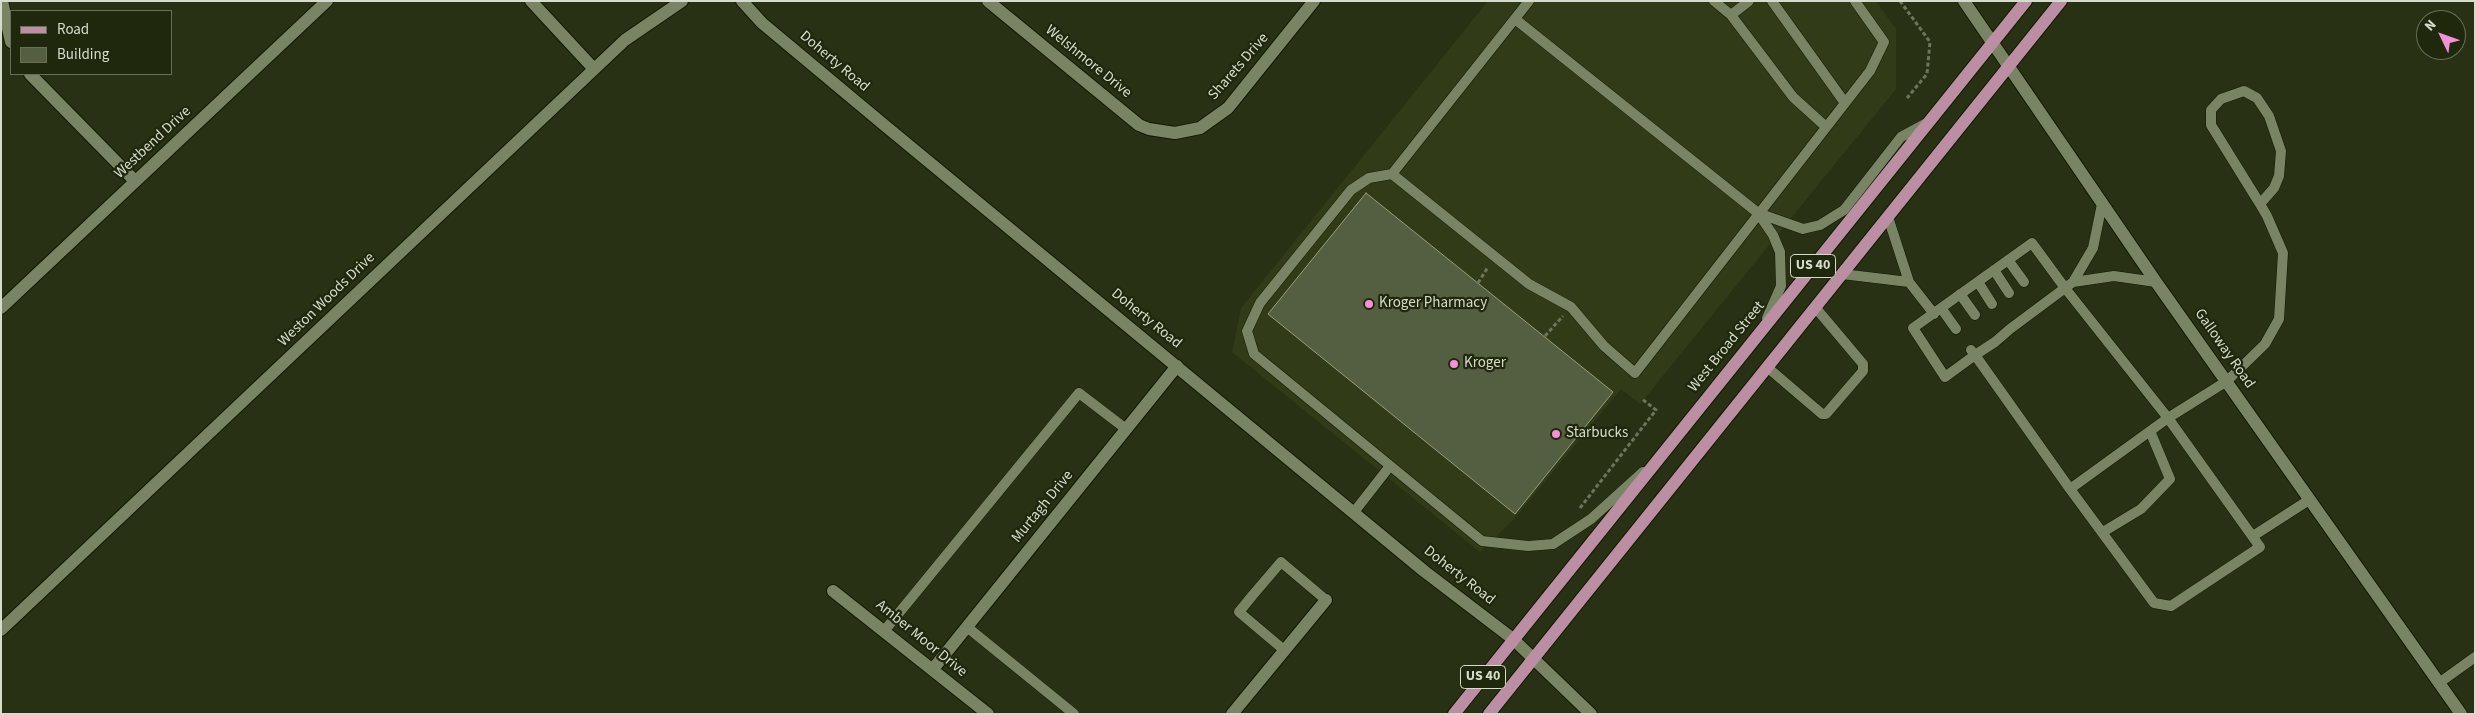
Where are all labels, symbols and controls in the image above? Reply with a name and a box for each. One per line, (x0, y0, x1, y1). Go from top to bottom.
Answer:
legend (10, 10, 172, 75)
north arrow (2416, 10, 2466, 60)
text: N (2420, 15, 2441, 36)
text: Road (57, 19, 89, 40)
street label: Welshmore Drive (1041, 22, 1135, 102)
street label: Doherty Road (795, 28, 873, 96)
street label: Sharets Drive (1205, 30, 1273, 104)
text: Building (57, 44, 109, 65)
street label: Westbend Drive (111, 103, 195, 183)
street label: Weston Woods Drive (275, 249, 379, 351)
road number: US 40 (1790, 255, 1836, 278)
street label: Doherty Road (1107, 285, 1185, 353)
place label: Kroger Pharmacy (1379, 295, 1487, 313)
marker: Kroger Pharmacy (1363, 298, 1375, 310)
street label: West Broad Street (1685, 298, 1769, 396)
street label: Galloway Road (2190, 306, 2258, 392)
place label: Kroger (1464, 355, 1506, 373)
marker: Kroger (1448, 358, 1460, 370)
place label: Starbucks (1566, 425, 1628, 443)
marker: Starbucks (1550, 428, 1562, 440)
street label: Murtagh Drive (1008, 467, 1078, 547)
street label: Doherty Road (1420, 543, 1498, 609)
street label: Amber Moor Drive (872, 597, 970, 681)
road number: US 40 (1460, 666, 1506, 689)

